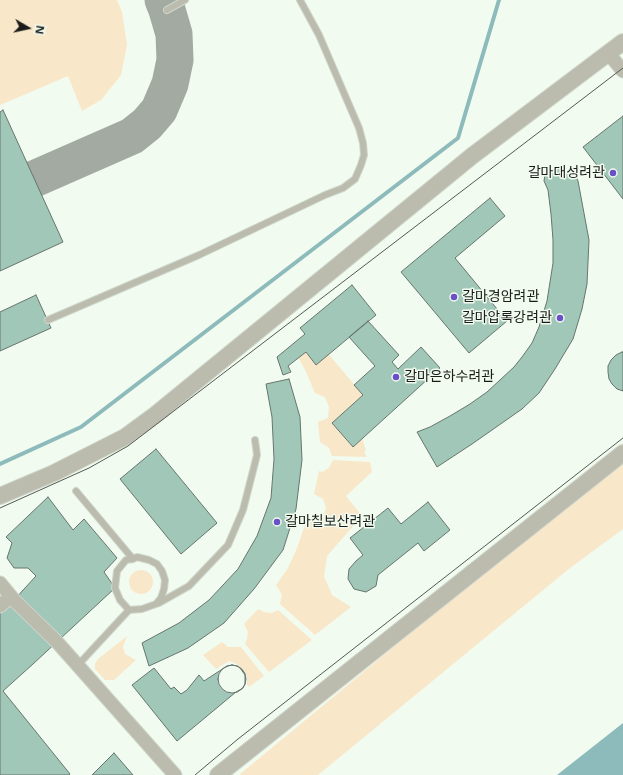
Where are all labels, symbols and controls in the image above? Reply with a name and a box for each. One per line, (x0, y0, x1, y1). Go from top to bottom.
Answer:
north arrow (8, 8, 48, 48)
text: N (32, 24, 48, 36)
place label: 갈마대성려관 (528, 165, 605, 181)
marker: 갈마대성려관 (608, 168, 618, 178)
place label: 갈마경암려관 (462, 289, 539, 305)
marker: 갈마경암려관 (449, 292, 459, 302)
place label: 갈마압록강려관 (462, 310, 552, 326)
marker: 갈마압록강려관 (555, 313, 565, 323)
place label: 갈마은하수려관 (404, 369, 494, 385)
marker: 갈마은하수려관 (391, 372, 401, 382)
place label: 갈마칠보산려관 (285, 514, 375, 530)
marker: 갈마칠보산려관 (272, 517, 282, 527)

